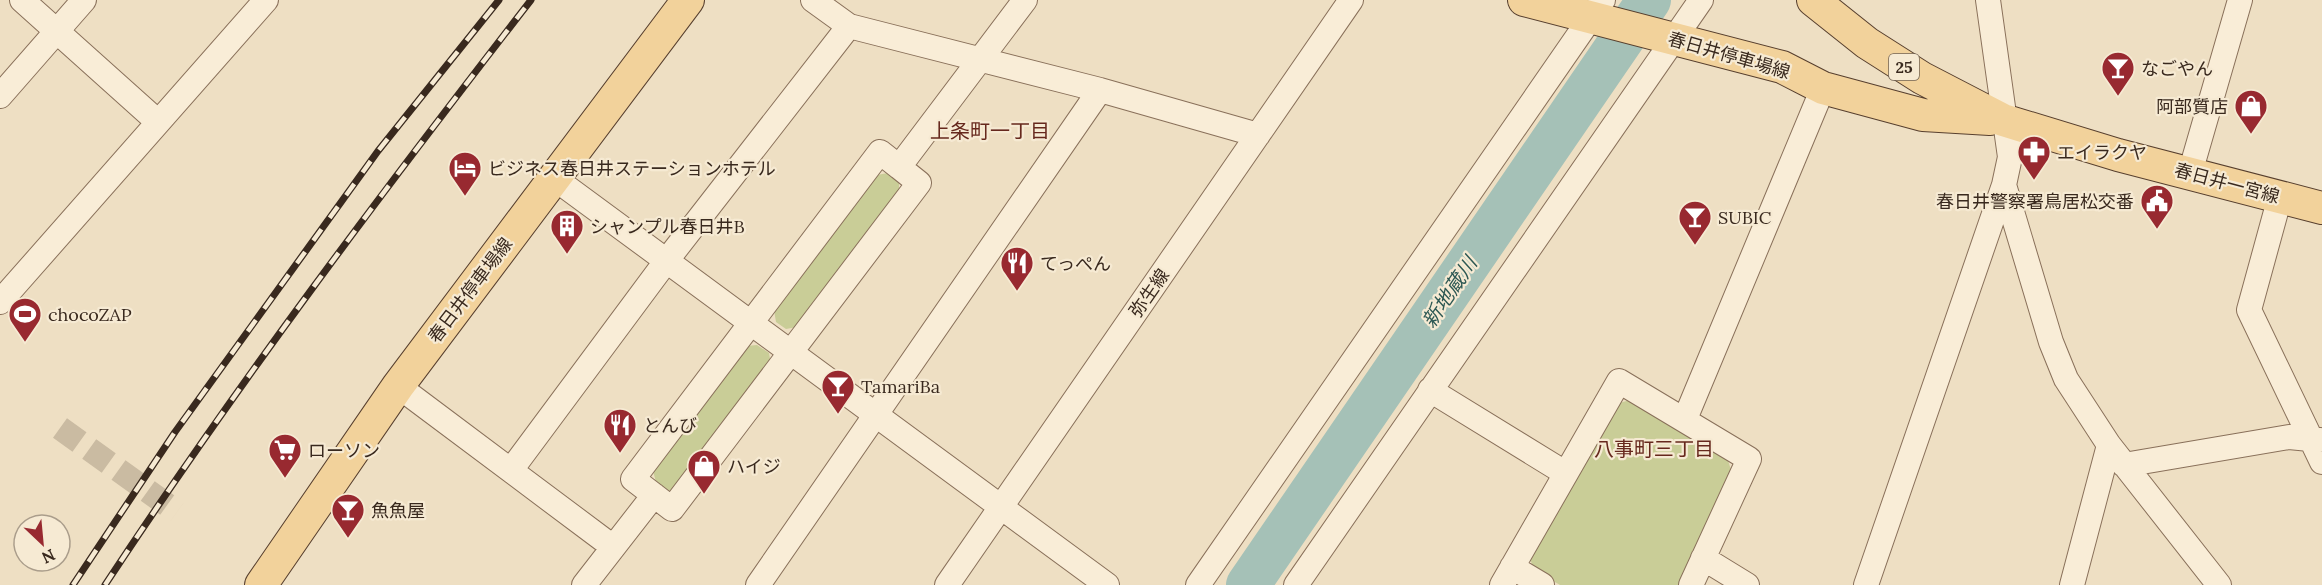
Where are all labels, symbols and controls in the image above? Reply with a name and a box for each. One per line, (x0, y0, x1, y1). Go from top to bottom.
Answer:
street label: 春日井停車場線 (1665, 27, 1793, 83)
bar icon: なごやん (2100, 50, 2136, 97)
road number: 25 (1889, 54, 1919, 80)
place label: なごやん (2141, 57, 2213, 80)
shop icon: 阿部質店 (2233, 88, 2269, 135)
place label: 阿部質店 (2156, 95, 2228, 118)
district label: 上条町一丁目 (930, 118, 1050, 143)
pharmacy icon: エイラクヤ (2016, 134, 2052, 181)
place label: エイラクヤ (2057, 141, 2147, 164)
hotel icon: ビジネス春日井ステーションホテル (447, 150, 483, 197)
place label: ビジネス春日井ステーションホテル (488, 157, 776, 180)
street label: 春日井一宮線 (2172, 158, 2282, 208)
public building icon: 春日井警察署鳥居松交番 (2139, 183, 2175, 230)
place label: 春日井警察署鳥居松交番 (1936, 190, 2134, 213)
bar icon: SUBIC (1677, 199, 1713, 246)
place label: SUBIC (1718, 206, 1772, 229)
building icon: シャンプル春日井B (549, 208, 585, 255)
place label: シャンプル春日井B (590, 215, 745, 238)
street label: 春日井停車場線 (423, 233, 517, 347)
restaurant icon: てっぺん (999, 245, 1035, 292)
water label: 新地蔵川 (1416, 250, 1483, 332)
place label: てっぺん (1040, 252, 1111, 275)
street label: 弥生線 (1124, 264, 1174, 322)
sports icon: chocoZAP (7, 296, 43, 343)
place label: chocoZAP (48, 303, 132, 326)
bar icon: TamariBa (820, 368, 856, 415)
place label: TamariBa (861, 375, 940, 398)
restaurant icon: とんび (602, 407, 638, 454)
place label: とんび (643, 414, 697, 437)
supermarket icon: ローソン (267, 432, 303, 479)
district label: 八事町三丁目 (1594, 436, 1714, 461)
place label: ローソン (308, 439, 380, 462)
shop icon: ハイジ (686, 448, 722, 495)
place label: ハイジ (727, 455, 781, 478)
bar icon: 魚魚屋 (330, 492, 366, 539)
place label: 魚魚屋 (371, 499, 425, 522)
north arrow (12, 513, 72, 573)
text: N (39, 545, 59, 568)

